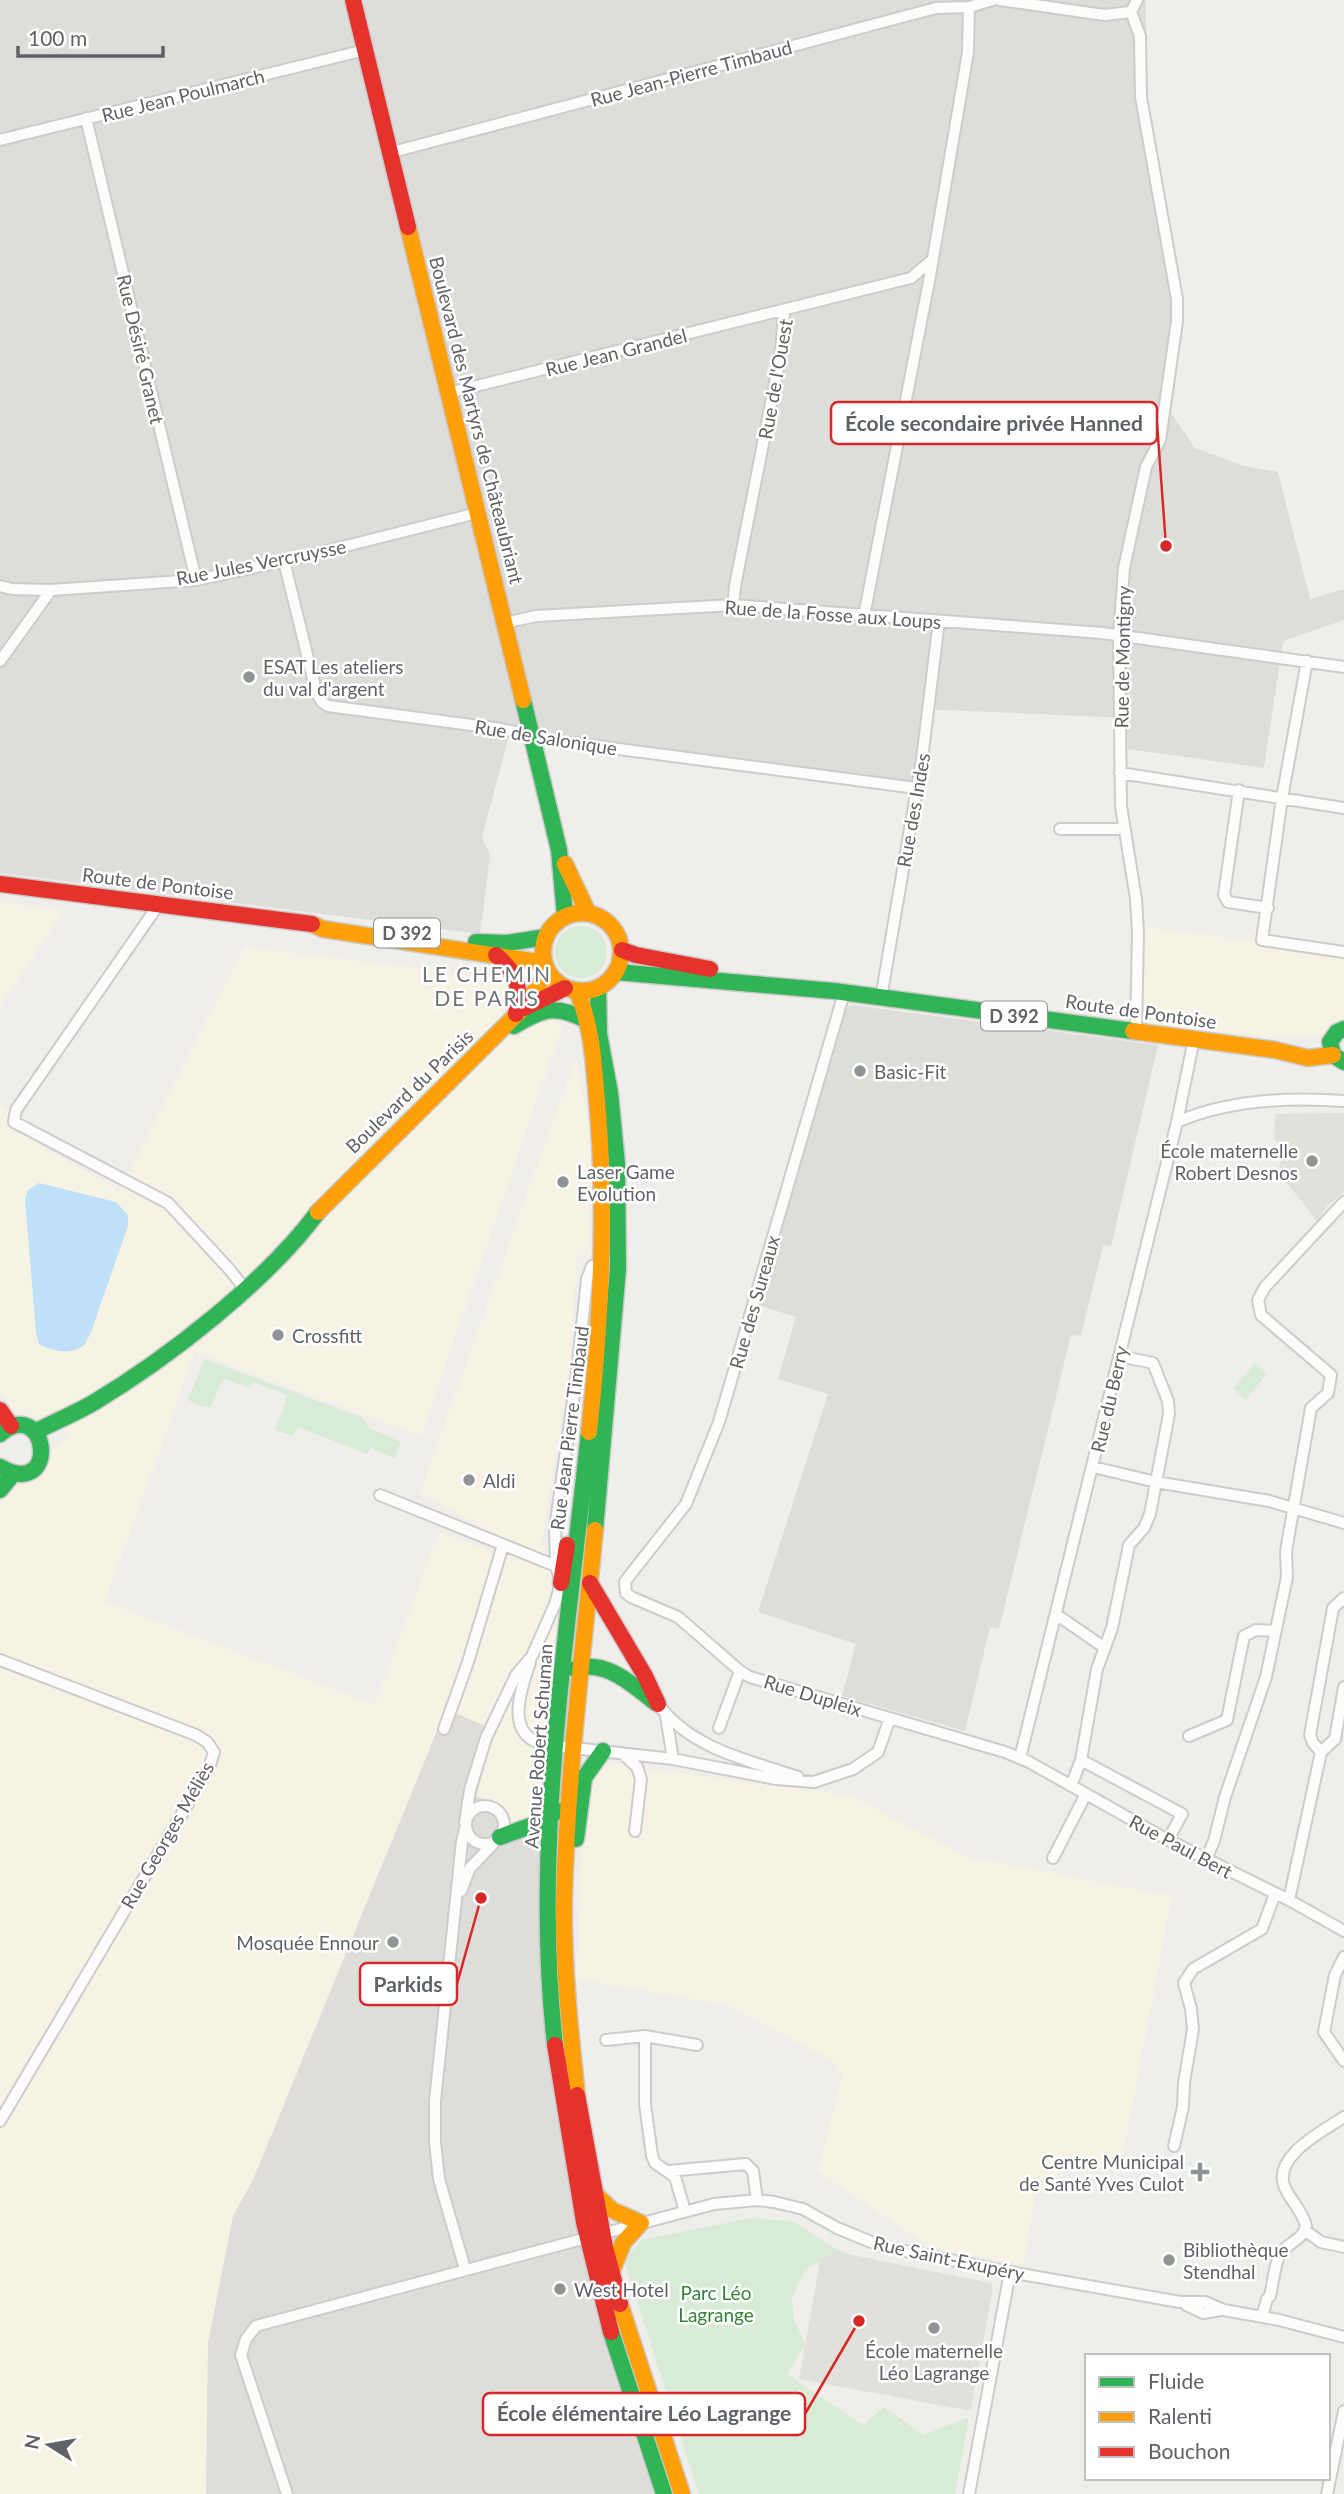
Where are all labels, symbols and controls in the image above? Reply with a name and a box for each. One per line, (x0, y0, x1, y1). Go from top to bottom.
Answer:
scale bar (18, 14, 163, 58)
text: 100 m (28, 25, 87, 50)
street label: Rue Jean-Pierre Timbaud (588, 35, 794, 111)
street label: Rue Jean Poulmarch (99, 64, 267, 126)
street label: Boulevard des Martyrs de Châteaubriant (425, 254, 529, 586)
street label: Rue Désiré Granet (113, 272, 169, 426)
street label: Rue de l'Ouest (753, 317, 797, 441)
street label: Rue Jean Grandel (543, 323, 689, 381)
callout: École secondaire privée Hanned (831, 402, 1157, 444)
text: École secondaire privée Hanned (845, 410, 1143, 435)
street label: Rue Jules Vercruysse (174, 534, 348, 590)
street label: Rue de Montigny (1109, 585, 1135, 729)
street label: Rue de la Fosse aux Loups (724, 595, 942, 633)
place label: ESAT Les ateliers du val d'argent (263, 655, 404, 700)
marker: ESAT Les ateliers du val d'argent (241, 669, 257, 685)
street label: Rue de Salonique (473, 714, 619, 760)
street label: Rue des Indes (892, 751, 934, 869)
street label: Route de Pontoise (81, 862, 235, 904)
road number: D 392 (374, 918, 440, 948)
district label: LE CHEMIN DE PARIS (422, 961, 552, 1010)
street label: Route de Pontoise (1064, 989, 1218, 1033)
road number: D 392 (981, 1001, 1047, 1030)
street label: Boulevard du Parisis (341, 1024, 477, 1158)
place label: Basic-Fit (874, 1060, 947, 1083)
marker: Basic-Fit (852, 1063, 868, 1079)
place label: École maternelle Robert Desnos (1160, 1139, 1298, 1184)
marker: École maternelle Robert Desnos (1304, 1153, 1320, 1169)
place label: Laser Game Evolution (577, 1160, 675, 1205)
marker: Laser Game Evolution (555, 1174, 571, 1190)
street label: Rue des Sureaux (724, 1232, 784, 1371)
place label: Crossfitt (292, 1324, 362, 1347)
street label: Rue Jean Pierre Timbaud (545, 1325, 593, 1531)
marker: Crossfitt (270, 1327, 286, 1343)
street label: Rue du Berry (1086, 1343, 1132, 1455)
place label: Aldi (483, 1469, 516, 1492)
marker: Aldi (461, 1472, 477, 1488)
street label: Avenue Robert Schuman (519, 1643, 557, 1849)
street label: Rue Dupleix (761, 1669, 865, 1721)
street label: Rue Georges Méliès (116, 1757, 218, 1913)
street label: Rue Paul Bert (1126, 1809, 1237, 1883)
place label: Mosquée Ennour (236, 1931, 379, 1954)
marker: Mosquée Ennour (385, 1934, 401, 1950)
callout: Parkids (360, 1963, 457, 2005)
text: Parkids (374, 1971, 442, 1996)
place label: Centre Municipal de Santé Yves Culot (1019, 2150, 1184, 2195)
marker: Centre Municipal de Santé Yves Culot (1190, 2162, 1210, 2182)
street label: Rue Saint-Exupéry (871, 2231, 1027, 2285)
place label: Bibliothèque Stendhal (1183, 2238, 1289, 2283)
marker: Bibliothèque Stendhal (1161, 2252, 1177, 2268)
place label: West Hotel (574, 2278, 669, 2301)
marker: West Hotel (552, 2281, 568, 2297)
park label: Parc Léo Lagrange (678, 2281, 754, 2326)
marker: École maternelle Léo Lagrange (926, 2320, 942, 2336)
place label: École maternelle Léo Lagrange (865, 2339, 1003, 2384)
legend (1085, 2354, 1330, 2480)
text: Fluide (1148, 2368, 1204, 2393)
callout: École élémentaire Léo Lagrange (483, 2393, 805, 2435)
text: École élémentaire Léo Lagrange (497, 2400, 791, 2425)
text: Ralenti (1148, 2403, 1212, 2428)
north arrow (14, 2410, 84, 2480)
text: N (19, 2432, 45, 2451)
text: Bouchon (1148, 2438, 1230, 2463)

